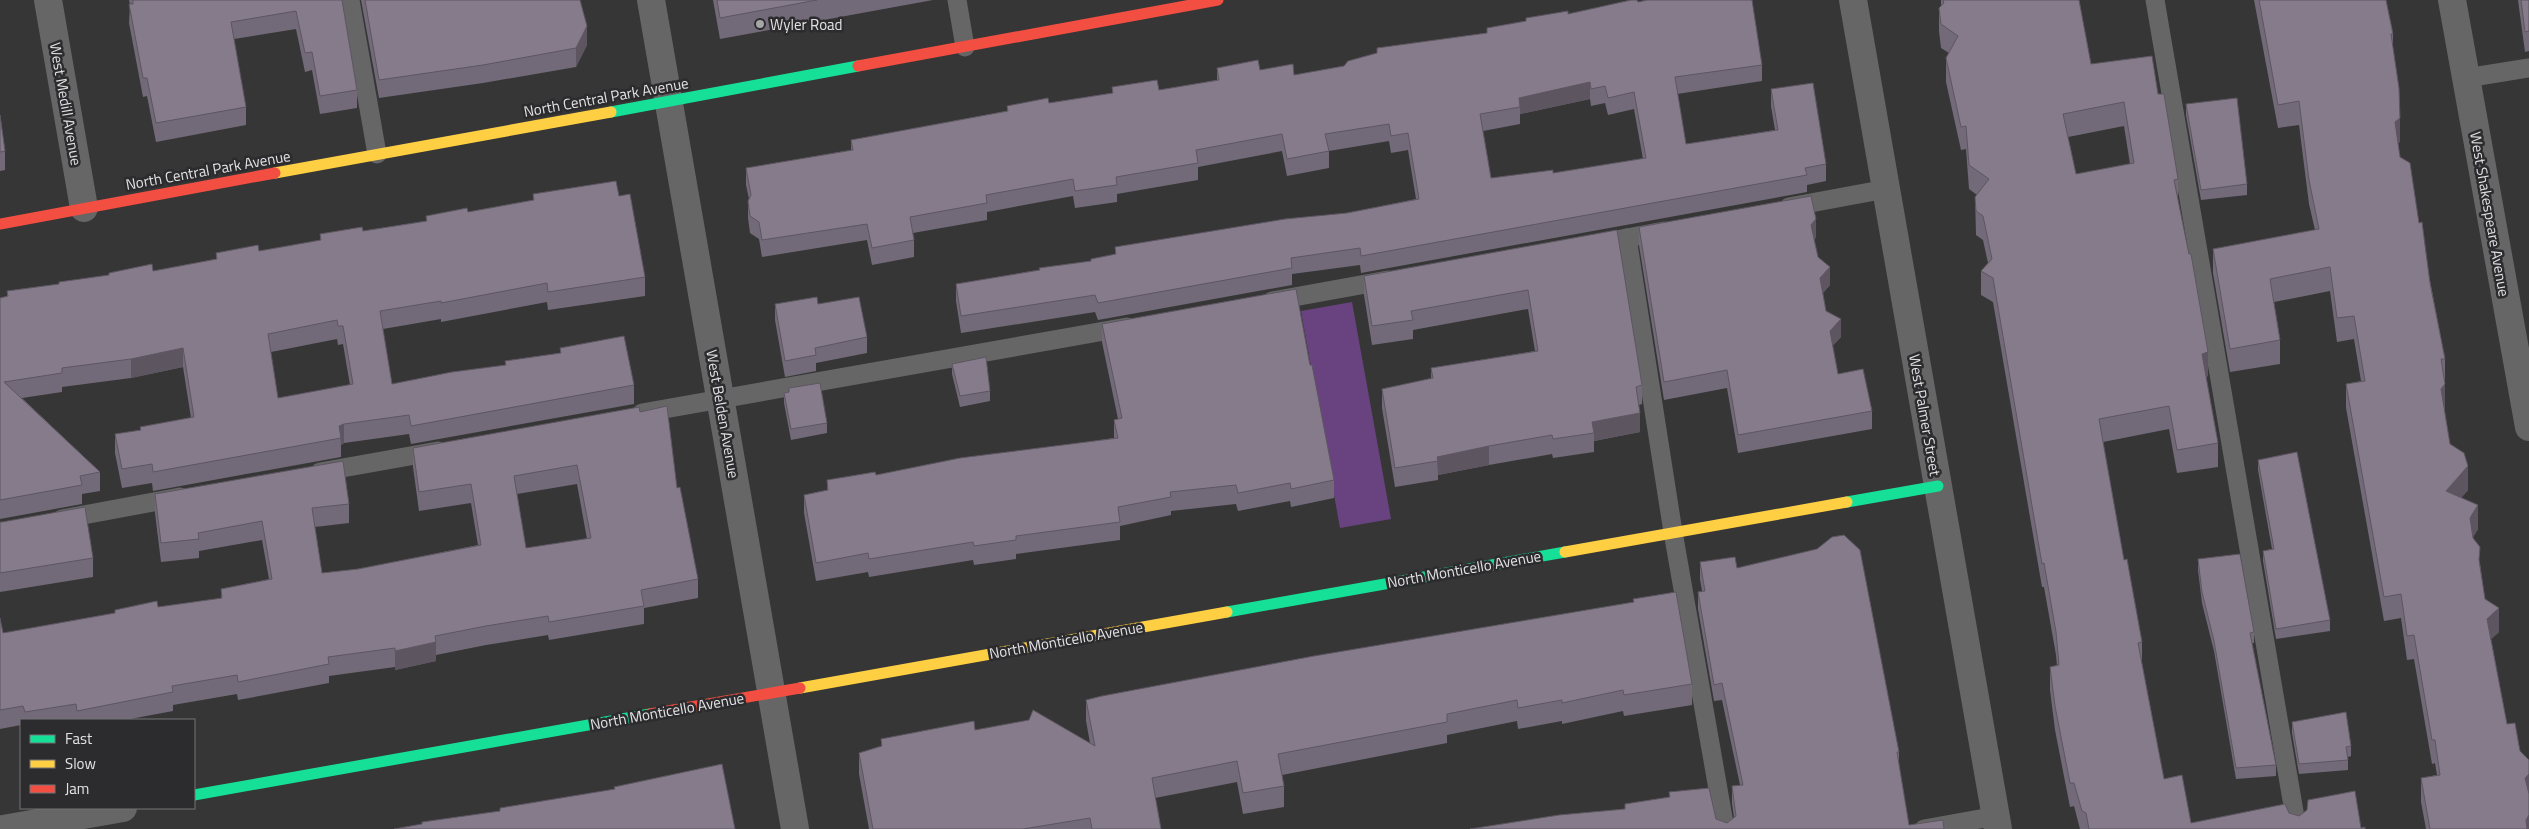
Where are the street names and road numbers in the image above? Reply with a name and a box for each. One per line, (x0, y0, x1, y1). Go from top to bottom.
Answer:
street label: West Medill Avenue (44, 41, 88, 167)
street label: North Central Park Avenue (522, 71, 690, 123)
street label: West Shakespeare Avenue (2464, 130, 2516, 298)
street label: North Central Park Avenue (124, 144, 292, 196)
street label: West Belden Avenue (700, 348, 746, 480)
street label: West Palmer Street (1903, 352, 1947, 478)
street label: North Monticello Avenue (1385, 544, 1543, 594)
street label: North Monticello Avenue (987, 615, 1145, 665)
street label: North Monticello Avenue (588, 686, 746, 736)

